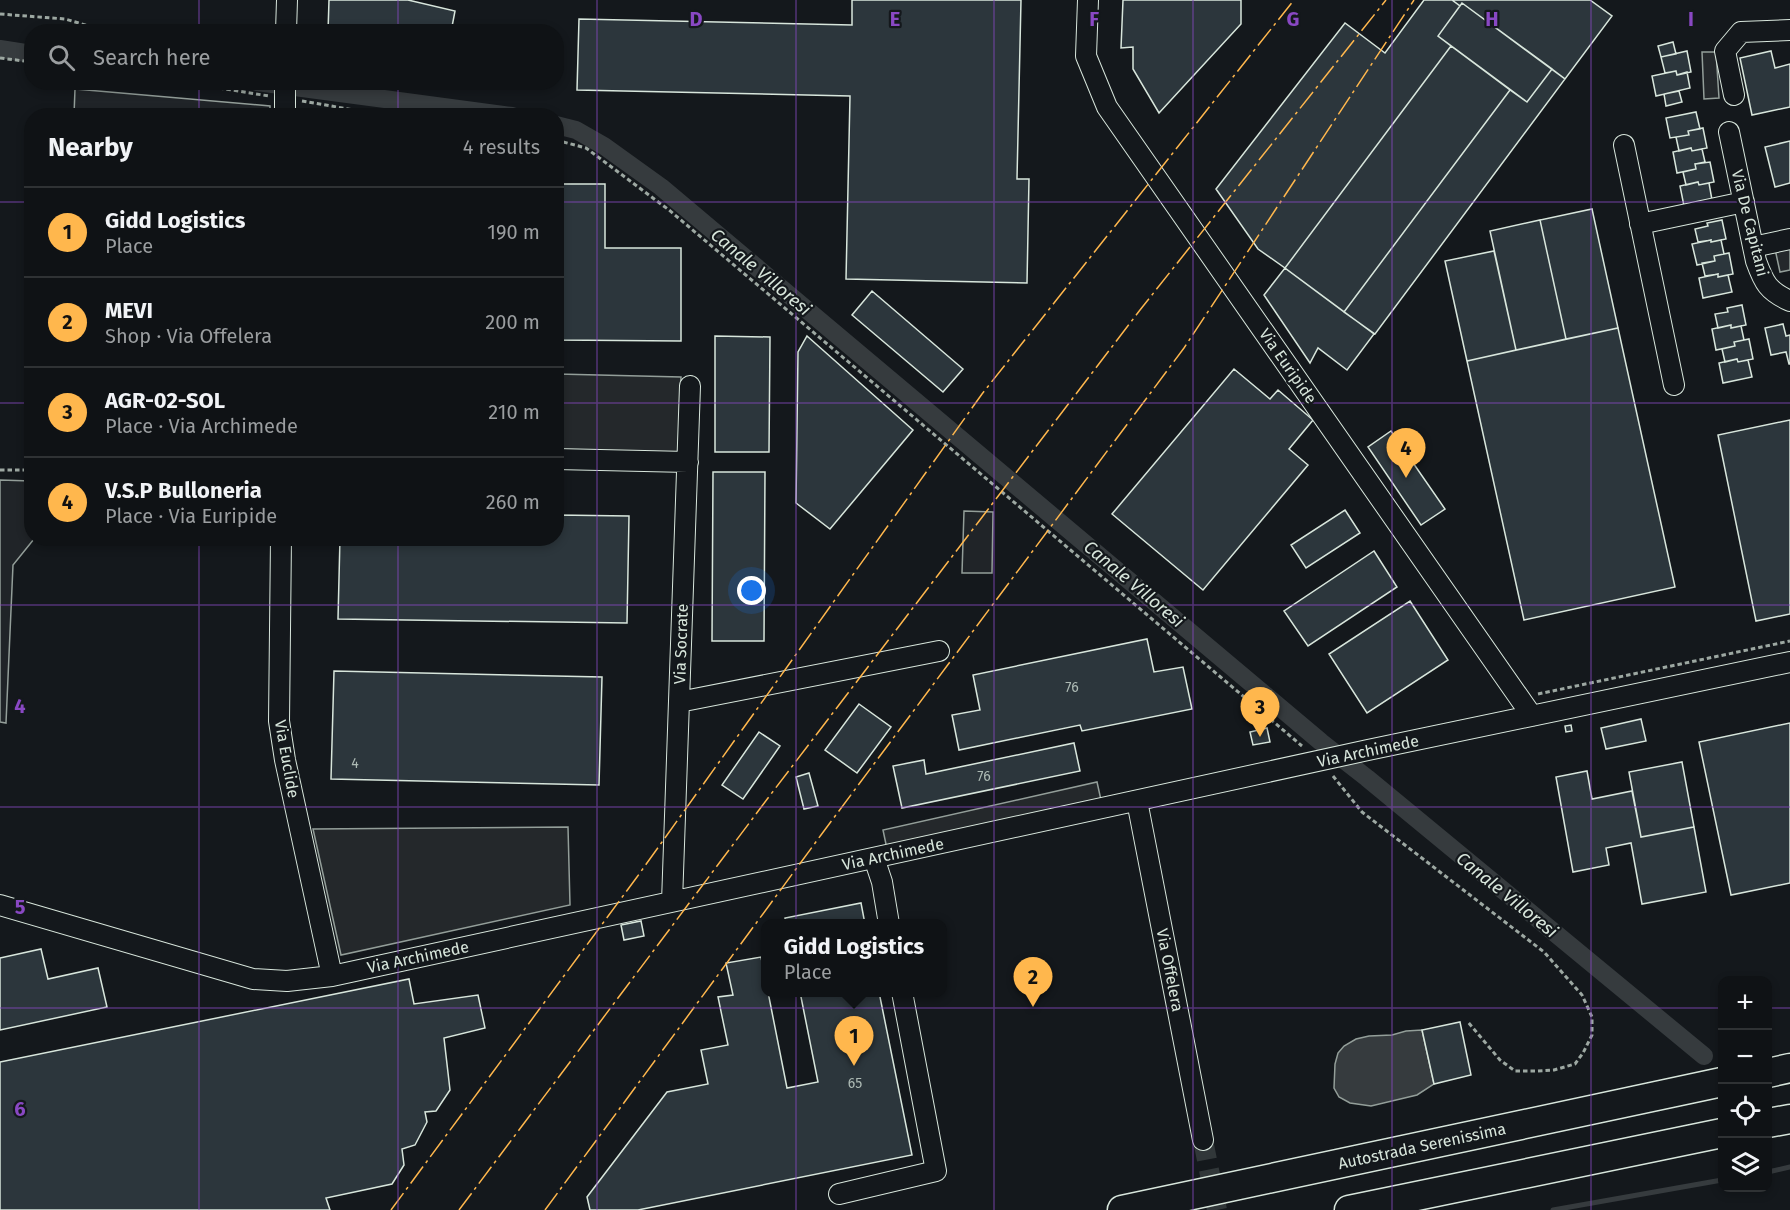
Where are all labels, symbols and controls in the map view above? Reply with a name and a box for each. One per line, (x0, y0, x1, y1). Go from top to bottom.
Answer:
text: D (689, 7, 703, 31)
text: E (890, 7, 900, 31)
text: F (1089, 7, 1099, 31)
text: G (1287, 7, 1299, 31)
text: H (1485, 7, 1499, 31)
text: I (1688, 7, 1694, 31)
search box (24, 24, 564, 90)
icon: search (45, 41, 78, 74)
text: Search here (93, 44, 211, 71)
text: Nearby (48, 132, 133, 163)
text: 4 results (463, 135, 540, 159)
street label: Via De Capitani (1728, 168, 1772, 278)
text: Gidd Logistics (105, 207, 245, 234)
text: 1 (63, 220, 72, 244)
text: 190 m (487, 220, 540, 244)
water label: Canale Villoresi (706, 224, 816, 320)
text: Place (105, 234, 153, 258)
text: MEVI (105, 297, 153, 324)
text: 2 (62, 310, 73, 334)
text: 200 m (485, 310, 540, 334)
text: Shop · Via Offelera (105, 324, 272, 348)
street label: Via Euripide (1255, 325, 1321, 407)
text: AGR-02-SOL (105, 387, 225, 414)
text: 3 (62, 400, 73, 424)
text: 210 m (488, 400, 540, 424)
text: Place · Via Archimede (105, 414, 298, 438)
pin: 4 (1386, 428, 1426, 478)
text: V.S.P Bulloneria (105, 477, 262, 504)
text: 4 (62, 490, 73, 514)
text: 260 m (486, 490, 540, 514)
text: Place · Via Euripide (105, 504, 277, 528)
water label: Canale Villoresi (1079, 536, 1189, 632)
your location (737, 576, 766, 605)
street label: Via Socrate (670, 603, 692, 685)
house number: 76 (1065, 679, 1079, 696)
pin: 3 (1240, 688, 1280, 737)
text: 4 (14, 694, 26, 718)
street label: Via Euclide (271, 718, 303, 800)
street label: Via Archimede (1315, 731, 1421, 771)
house number: 4 (351, 755, 359, 772)
house number: 76 (977, 768, 991, 785)
street label: Via Archimede (840, 834, 946, 874)
water label: Canale Villoresi (1452, 847, 1562, 943)
text: 5 (15, 895, 26, 919)
popup (761, 919, 947, 997)
street label: Via Offelera (1153, 927, 1187, 1013)
text: Gidd Logistics (784, 933, 924, 960)
street label: Via Archimede (365, 937, 471, 977)
pin: 2 (1014, 958, 1052, 1007)
text: Place (784, 960, 832, 984)
map controls (1718, 976, 1772, 1192)
button: + (1718, 976, 1772, 1030)
pin: 1 (834, 1016, 874, 1066)
button: − (1718, 1030, 1772, 1084)
house number: 65 (848, 1075, 862, 1092)
button: locate (1718, 1084, 1772, 1138)
text: 6 (14, 1097, 26, 1121)
street label: Autostrada Serenissima (1336, 1119, 1508, 1173)
button: layers (1718, 1138, 1772, 1192)

